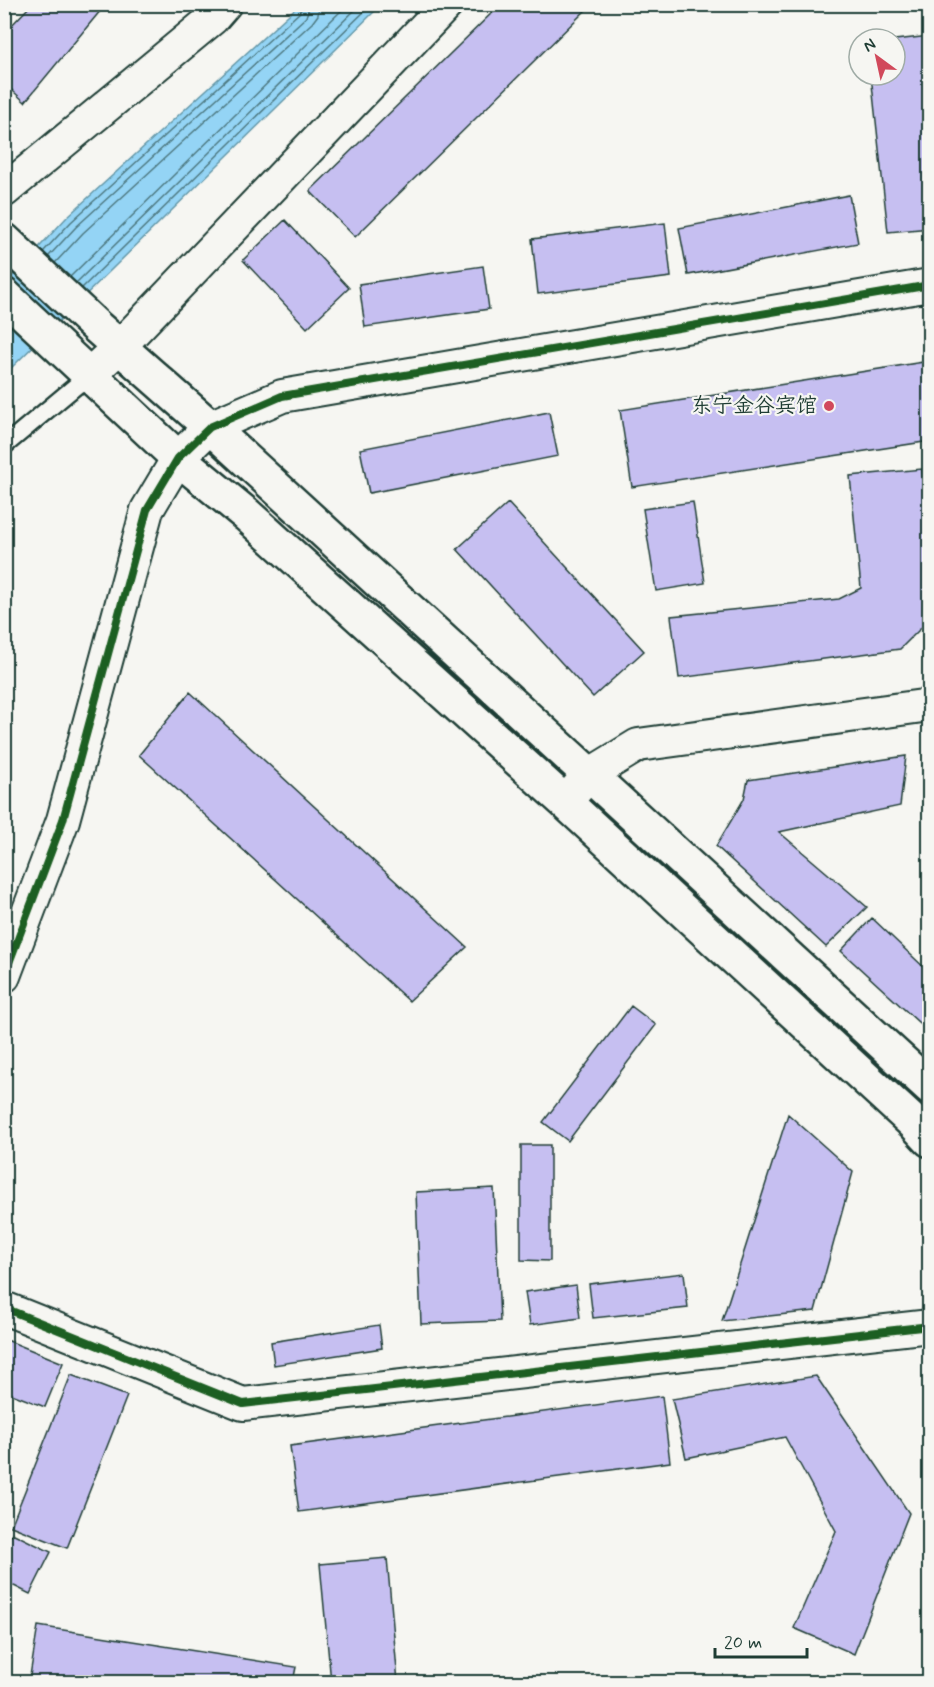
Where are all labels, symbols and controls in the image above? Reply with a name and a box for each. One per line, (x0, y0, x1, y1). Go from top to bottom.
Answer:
north arrow (847, 27, 907, 87)
text: N (859, 34, 880, 57)
place label: 东宁金谷宾馆 (691, 392, 817, 420)
marker: 东宁金谷宾馆 (822, 399, 836, 413)
scale bar (715, 1621, 806, 1659)
text: 20 m (724, 1631, 762, 1655)

